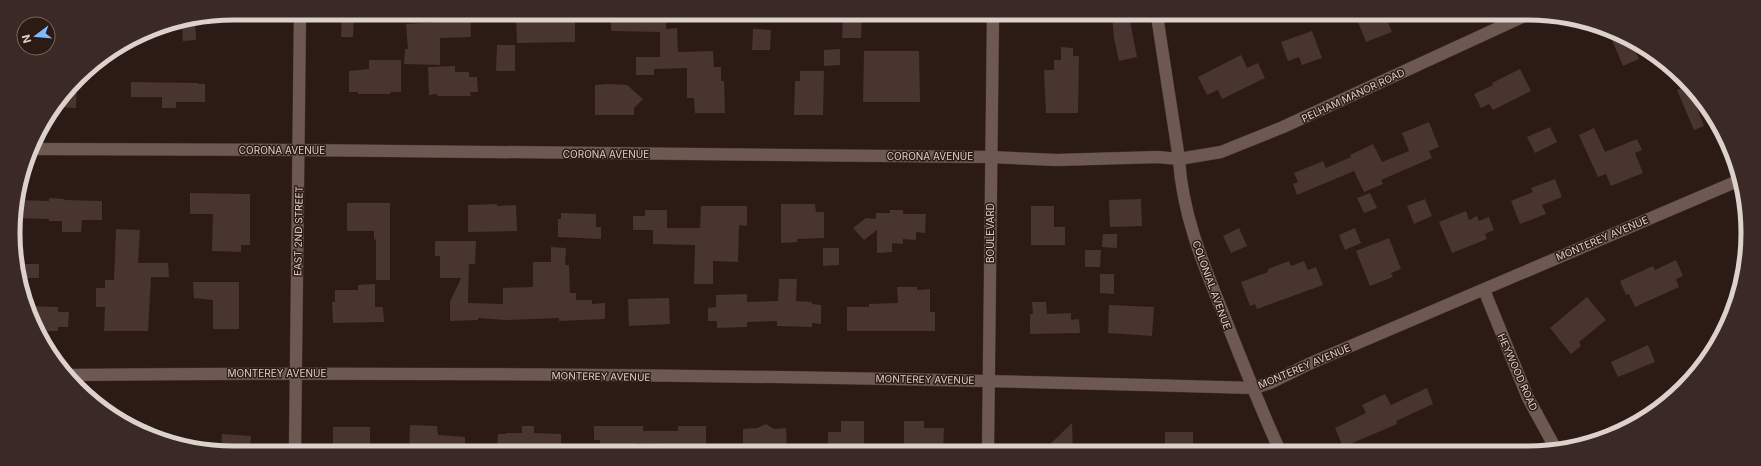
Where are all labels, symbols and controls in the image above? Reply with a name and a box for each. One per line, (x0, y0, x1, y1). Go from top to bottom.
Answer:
north arrow (16, 16, 56, 56)
text: N (19, 33, 34, 45)
street label: PELHAM MANOR ROAD (1300, 66, 1406, 124)
street label: CORONA AVENUE (239, 144, 325, 156)
street label: CORONA AVENUE (563, 148, 649, 160)
street label: CORONA AVENUE (887, 150, 973, 162)
street label: EAST 2ND STREET (291, 186, 305, 276)
street label: BOULEVARD (984, 203, 996, 263)
street label: MONTEREY AVENUE (1554, 213, 1650, 263)
street label: COLONIAL AVENUE (1190, 239, 1234, 331)
street label: HEYWOOD ROAD (1496, 332, 1540, 412)
street label: MONTEREY AVENUE (1256, 341, 1352, 391)
street label: MONTEREY AVENUE (228, 367, 326, 379)
street label: MONTEREY AVENUE (551, 369, 651, 383)
street label: MONTEREY AVENUE (875, 372, 975, 386)

